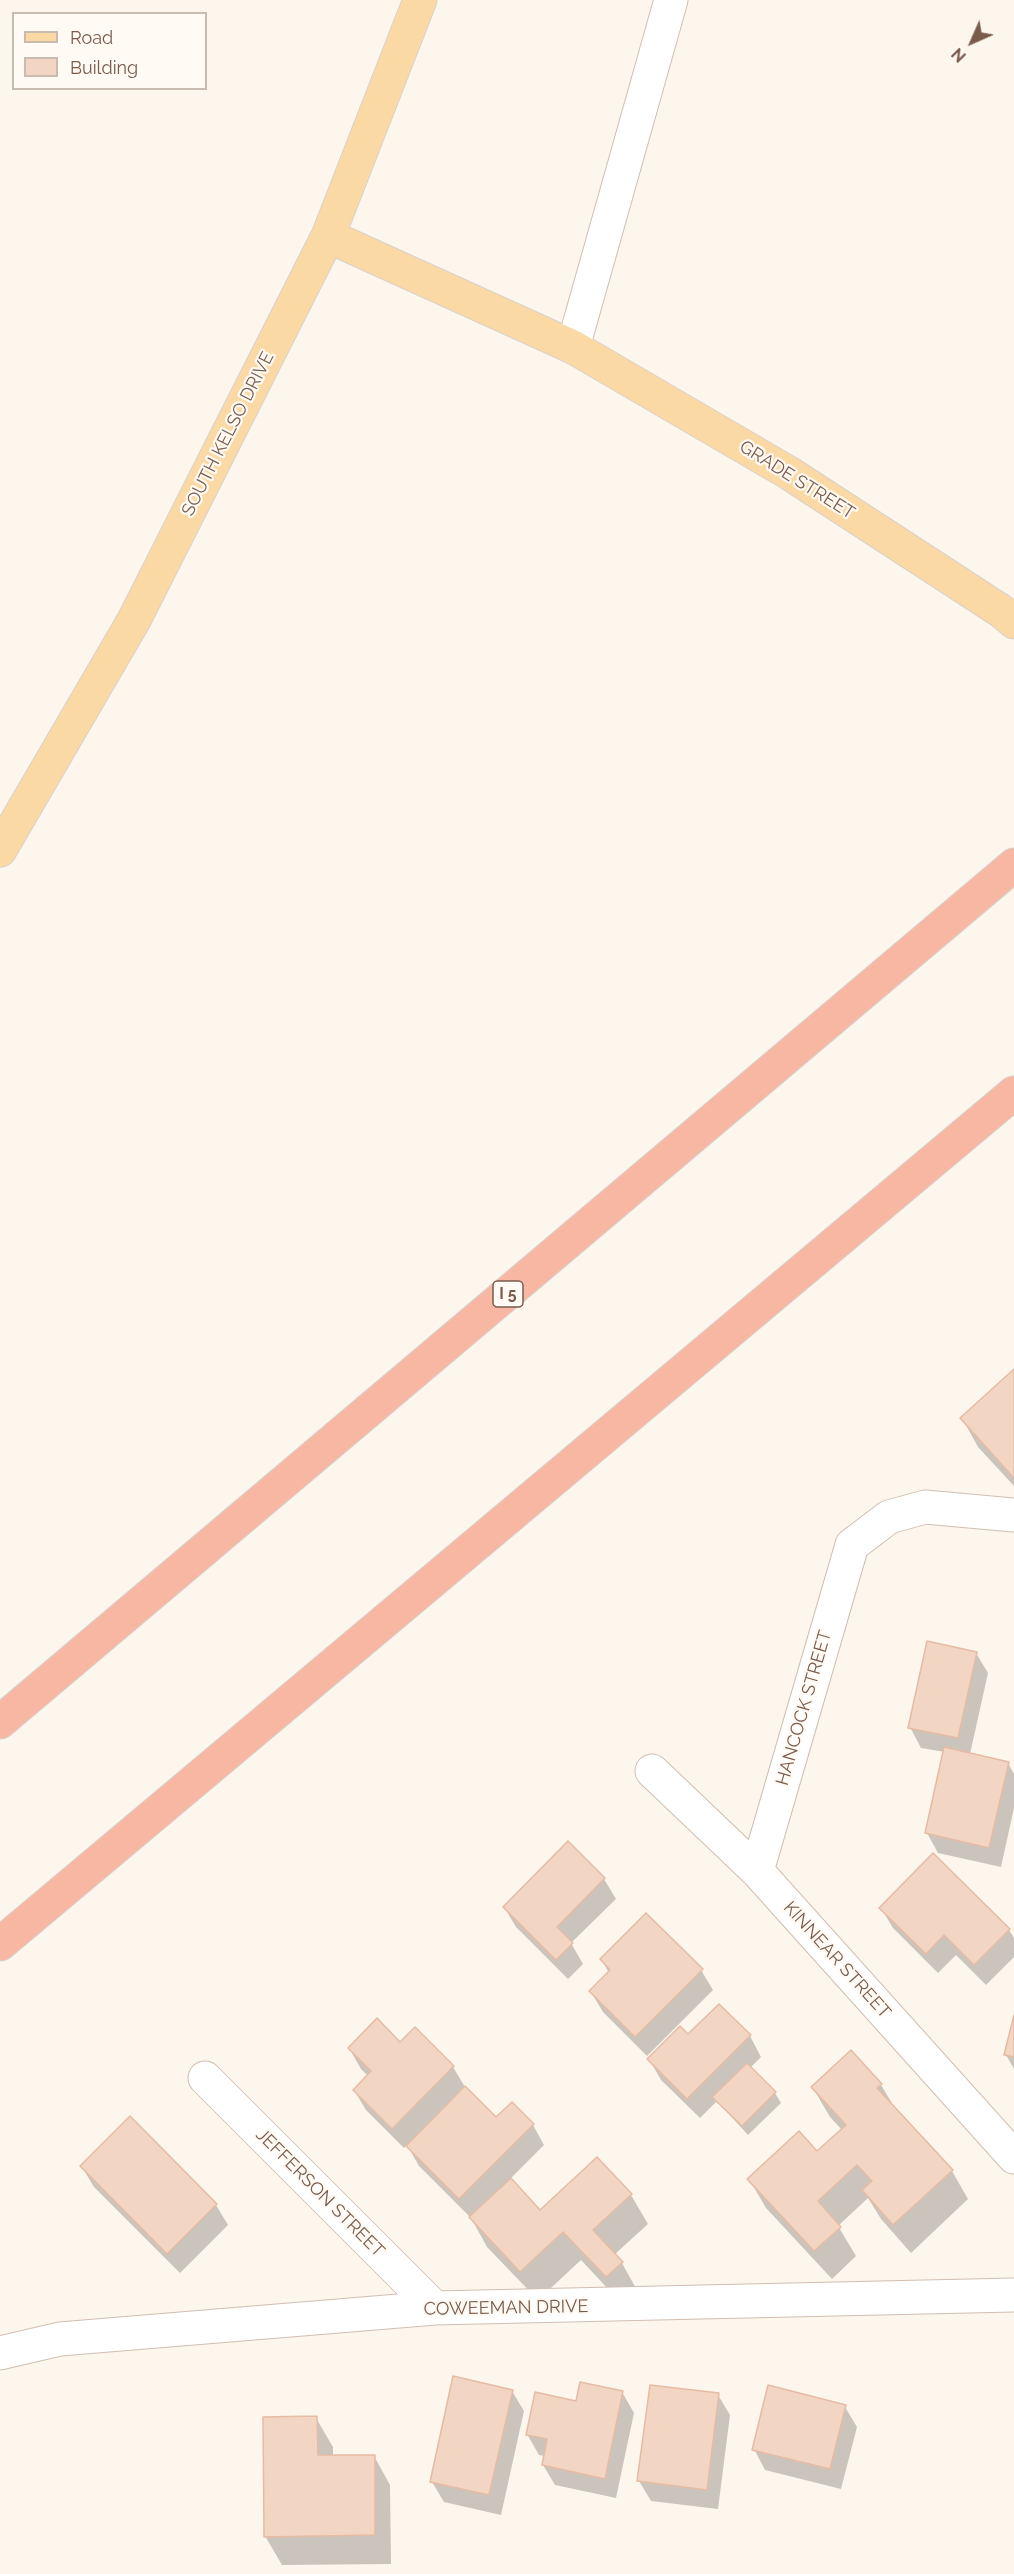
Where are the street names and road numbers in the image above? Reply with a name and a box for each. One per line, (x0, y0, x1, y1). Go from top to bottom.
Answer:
street label: SOUTH KELSO DRIVE (177, 348, 279, 520)
street label: GRADE STREET (735, 436, 859, 524)
road number: I 5 (493, 1281, 523, 1307)
street label: HANCOCK STREET (772, 1628, 836, 1788)
street label: KINNEAR STREET (779, 1897, 895, 2023)
street label: JEFFERSON STREET (251, 2124, 389, 2262)
street label: COWEEMAN DRIVE (423, 2296, 589, 2320)

